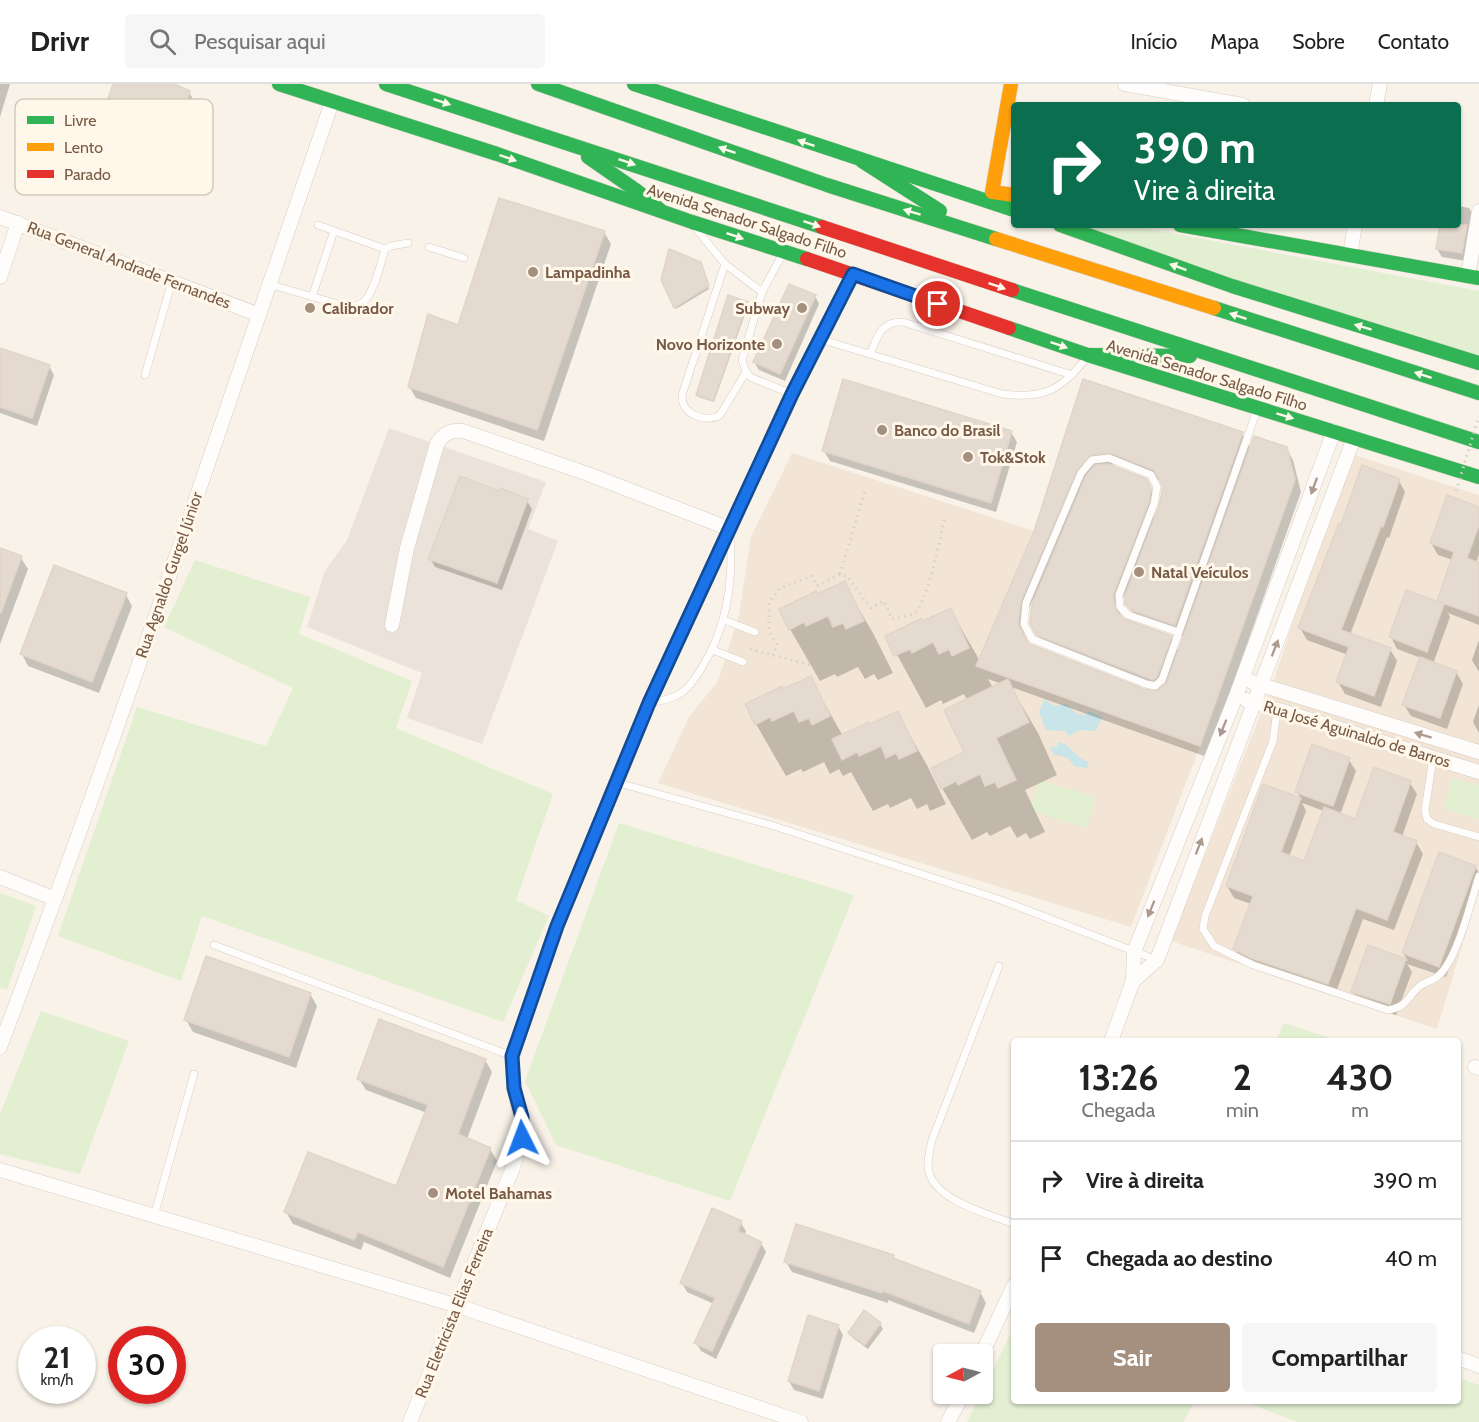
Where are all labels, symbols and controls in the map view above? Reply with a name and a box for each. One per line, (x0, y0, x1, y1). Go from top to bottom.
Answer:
search box (125, 14, 545, 68)
text: Drivr (30, 24, 89, 58)
icon: search (146, 25, 179, 58)
text: Pesquisar aqui (194, 28, 326, 55)
text: Início (1130, 29, 1177, 54)
text: Mapa (1210, 29, 1259, 54)
text: Sobre (1292, 29, 1345, 54)
text: Contato (1378, 29, 1449, 54)
one-way arrow (433, 98, 451, 107)
legend (15, 99, 213, 195)
text: Livre (64, 111, 96, 130)
text: 390 m (1134, 122, 1256, 174)
icon: right (1035, 126, 1113, 204)
one-way arrow (797, 137, 815, 147)
text: Lento (64, 138, 103, 157)
one-way arrow (718, 144, 736, 154)
one-way arrow (499, 153, 517, 163)
one-way arrow (619, 157, 637, 167)
text: Parado (64, 165, 111, 184)
text: Vire à direita (1134, 174, 1275, 207)
street label: Avenida Senador Salgado Filho (645, 180, 849, 262)
one-way arrow (903, 206, 921, 216)
street label: Rua General Andrade Fernandes (25, 217, 234, 313)
one-way arrow (803, 219, 821, 229)
one-way arrow (726, 232, 744, 242)
one-way arrow (1169, 261, 1187, 271)
place label: Lampadinha (545, 263, 631, 282)
marker: Lampadinha (526, 265, 540, 279)
pin (912, 278, 963, 329)
one-way arrow (988, 281, 1006, 291)
icon: arrive (921, 287, 954, 320)
place label: Calibrador (322, 299, 394, 318)
place label: Subway (735, 299, 790, 318)
marker: Calibrador (303, 301, 317, 315)
marker: Subway (795, 301, 809, 315)
one-way arrow (1229, 311, 1247, 320)
one-way arrow (1354, 322, 1372, 331)
place label: Novo Horizonte (656, 335, 765, 354)
street label: Avenida Senador Salgado Filho (1104, 335, 1310, 415)
marker: Novo Horizonte (770, 337, 784, 351)
one-way arrow (1050, 341, 1068, 351)
one-way arrow (1414, 370, 1432, 380)
one-way arrow (1276, 412, 1294, 421)
place label: Banco do Brasil (894, 421, 1001, 440)
marker: Banco do Brasil (875, 423, 889, 437)
place label: Tok&Stok (980, 448, 1046, 467)
marker: Tok&Stok (961, 450, 975, 464)
one-way arrow (1308, 477, 1318, 495)
street label: Rua Agnaldo Gurgel Júnior (132, 489, 207, 661)
place label: Natal Veículos (1151, 563, 1249, 582)
marker: Natal Veículos (1132, 565, 1146, 579)
one-way arrow (1270, 639, 1280, 657)
street label: Rua José Aguinaldo de Barros (1261, 696, 1453, 772)
one-way arrow (1218, 719, 1228, 737)
one-way arrow (1414, 730, 1432, 739)
one-way arrow (1195, 837, 1205, 855)
one-way arrow (1146, 900, 1155, 918)
text: 13:26 (1078, 1055, 1158, 1099)
text: 2 (1233, 1055, 1252, 1099)
text: 430 (1326, 1055, 1394, 1099)
text: Chegada (1082, 1098, 1155, 1122)
text: min (1226, 1098, 1259, 1122)
text: m (1351, 1098, 1369, 1122)
position arrow (490, 1106, 554, 1170)
icon: right (1035, 1164, 1068, 1197)
text: Vire à direita (1086, 1167, 1204, 1194)
text: 390 m (1373, 1167, 1437, 1194)
place label: Motel Bahamas (445, 1184, 552, 1203)
marker: Motel Bahamas (426, 1186, 440, 1200)
street label: Rua Eletricista Elias Ferreira (411, 1225, 497, 1401)
icon: arrive (1035, 1242, 1068, 1275)
text: Chegada ao destino (1086, 1245, 1272, 1272)
text: 40 m (1385, 1245, 1437, 1272)
button: Sair (1035, 1323, 1230, 1392)
button: Compartilhar (1242, 1323, 1437, 1392)
speed limit sign: 30 (108, 1326, 186, 1404)
text: 21 (44, 1339, 70, 1376)
north arrow (933, 1344, 993, 1404)
map controls (933, 1344, 993, 1404)
text: km/h (41, 1371, 73, 1389)

